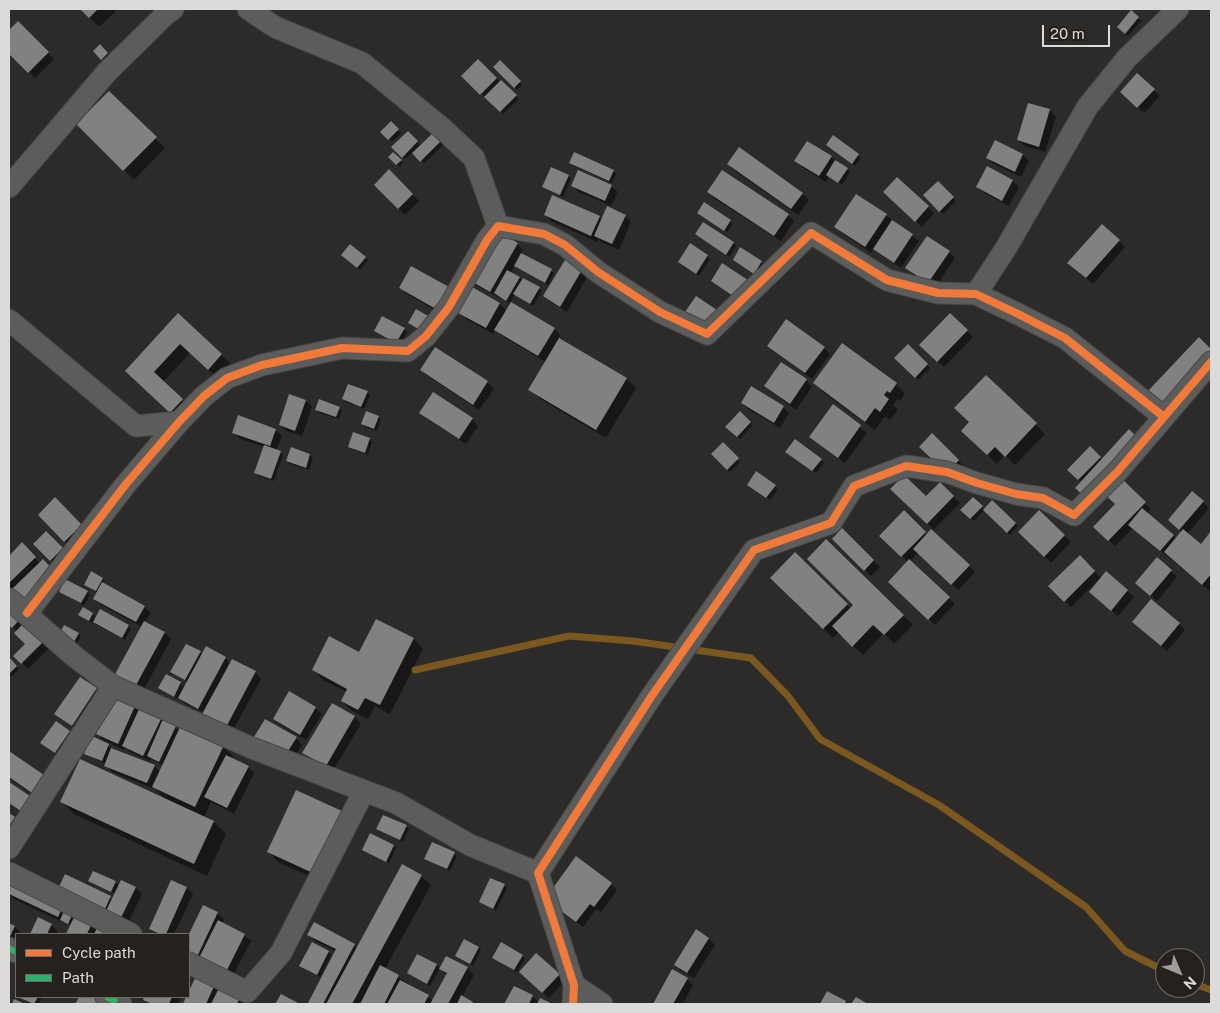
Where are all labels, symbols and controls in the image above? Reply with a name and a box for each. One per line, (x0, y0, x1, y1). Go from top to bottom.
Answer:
scale bar (1045, 15, 1112, 47)
text: 20 m (1050, 25, 1085, 42)
legend (15, 933, 190, 998)
text: Cycle path (62, 944, 136, 961)
north arrow (1155, 948, 1205, 998)
text: Path (62, 969, 94, 986)
text: N (1180, 973, 1199, 992)

